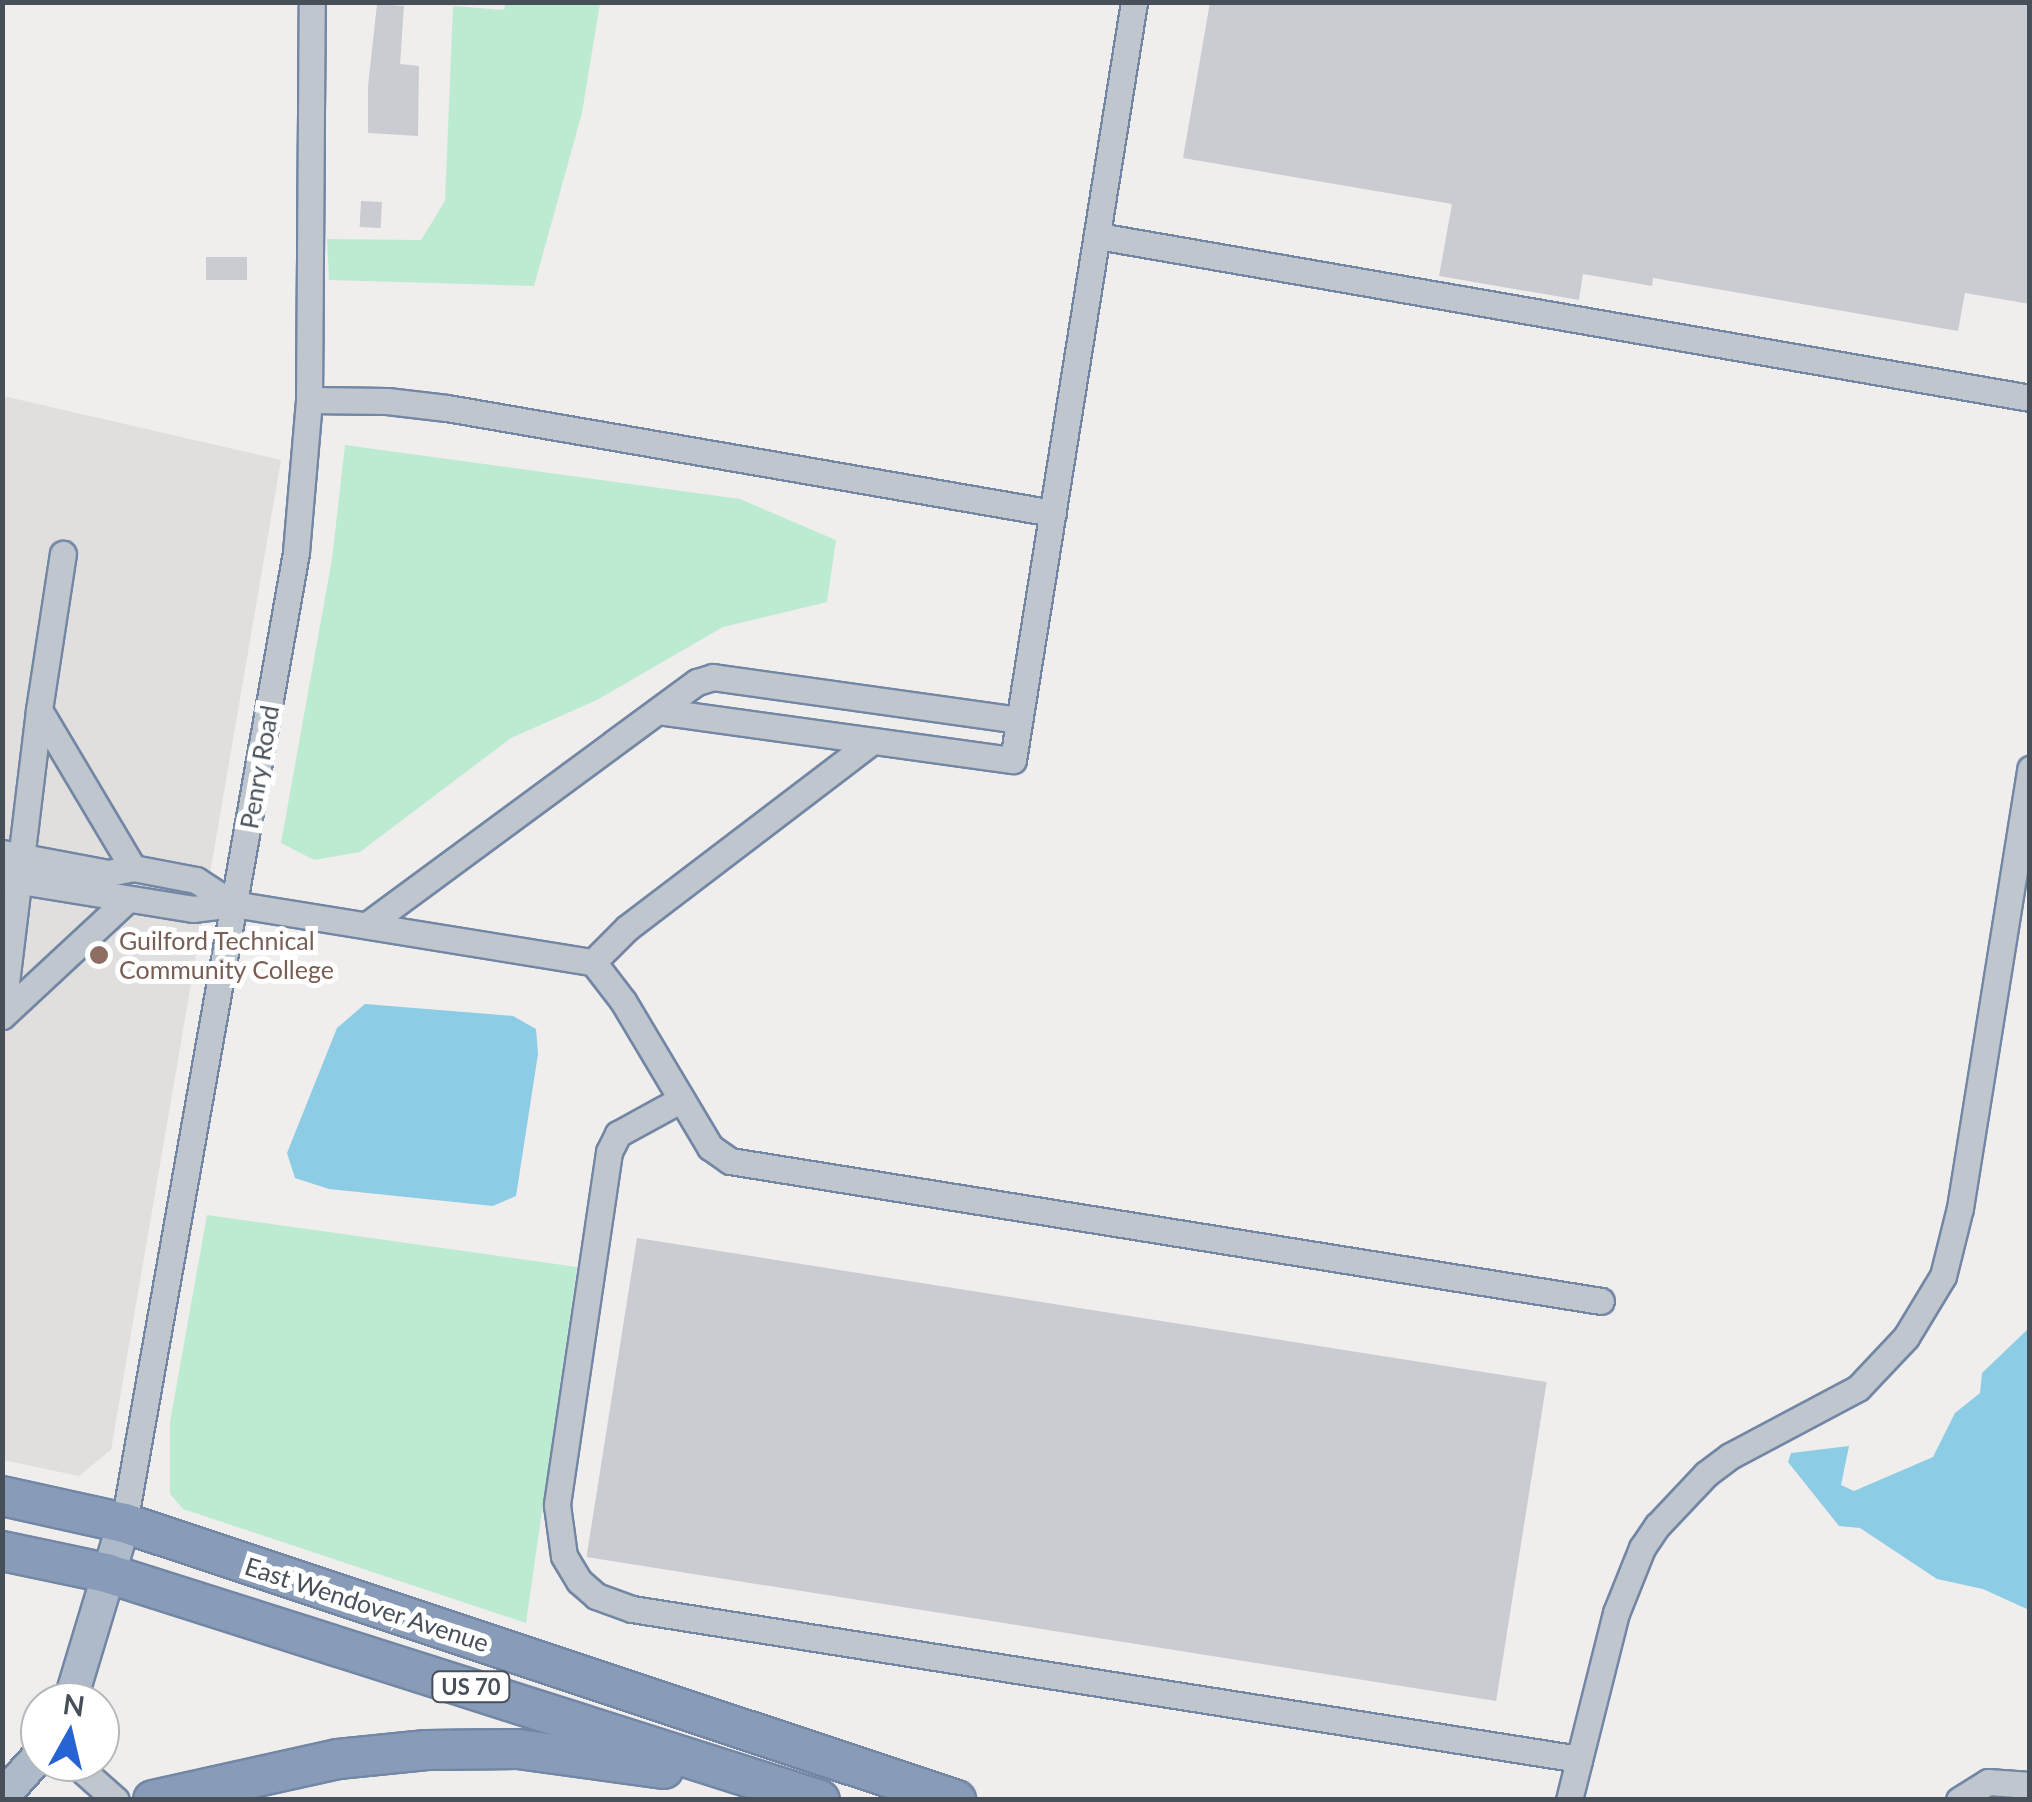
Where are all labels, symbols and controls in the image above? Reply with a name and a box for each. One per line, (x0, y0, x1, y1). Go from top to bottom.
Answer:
street label: Penry Road (233, 703, 285, 831)
place label: Guilford Technical Community College (119, 926, 335, 985)
marker: Guilford Technical Community College (88, 944, 110, 966)
street label: East Wendover Avenue (240, 1550, 494, 1658)
road number: US 70 (431, 1670, 511, 1704)
north arrow (20, 1682, 120, 1782)
text: N (61, 1686, 87, 1723)

